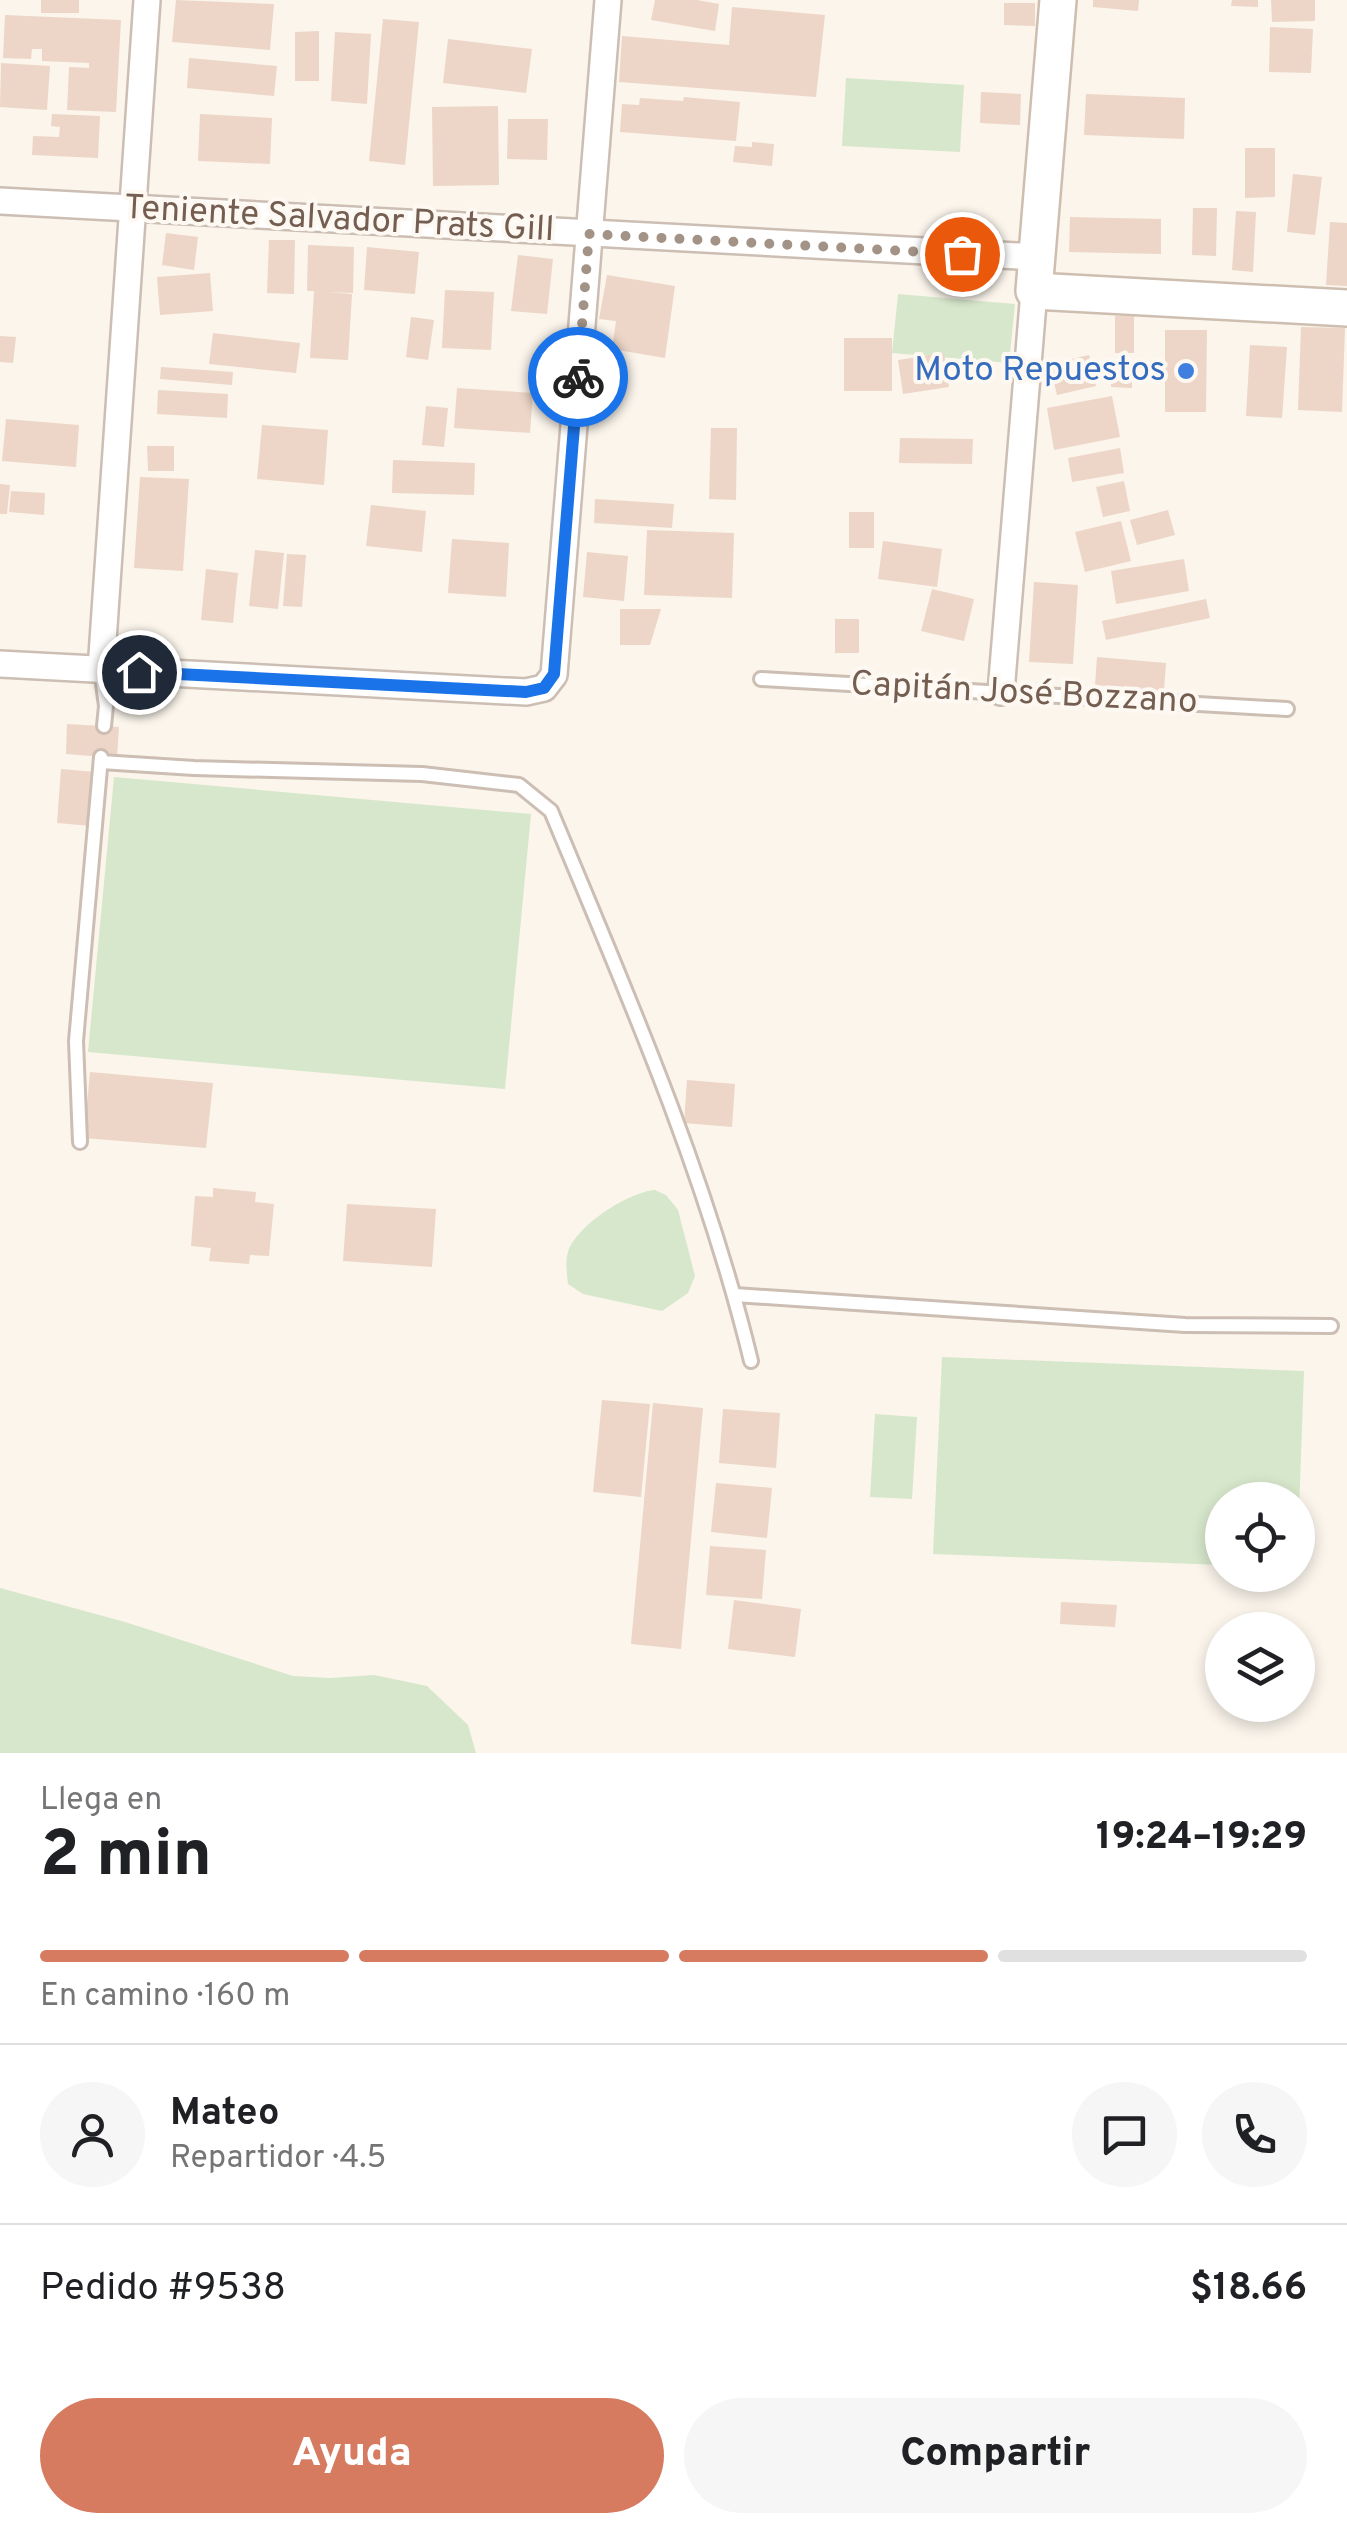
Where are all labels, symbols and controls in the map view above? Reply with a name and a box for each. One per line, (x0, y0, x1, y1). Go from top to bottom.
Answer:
street label: Teniente Salvador Prats Gill (123, 187, 555, 253)
pin (920, 212, 1005, 297)
icon: bag (935, 227, 990, 282)
courier (528, 327, 628, 427)
place label: Moto Repuestos (914, 349, 1166, 393)
icon: bike (551, 350, 606, 405)
marker: Moto Repuestos (1175, 360, 1197, 382)
pin (97, 630, 182, 715)
icon: home (112, 645, 167, 700)
street label: Capitán José Bozzano (849, 663, 1199, 725)
map controls (1205, 1482, 1315, 1722)
button: locate (1205, 1482, 1315, 1592)
button: layers (1205, 1612, 1315, 1722)
text: Llega en (40, 1781, 162, 1821)
text: 19:24–19:29 (1096, 1814, 1307, 1863)
text: 2 min (40, 1817, 212, 1899)
text: En camino · 160 m (40, 1977, 290, 2017)
button: person (40, 2082, 145, 2187)
button: chat (1072, 2082, 1177, 2187)
button: phone (1202, 2082, 1307, 2187)
text: Mateo (170, 2090, 280, 2139)
text: Repartidor · 4.5 (170, 2139, 386, 2179)
text: Pedido #9538 (40, 2265, 286, 2314)
text: $18.66 (1190, 2265, 1307, 2314)
button: Ayuda (40, 2398, 664, 2513)
button: Compartir (684, 2398, 1307, 2513)

